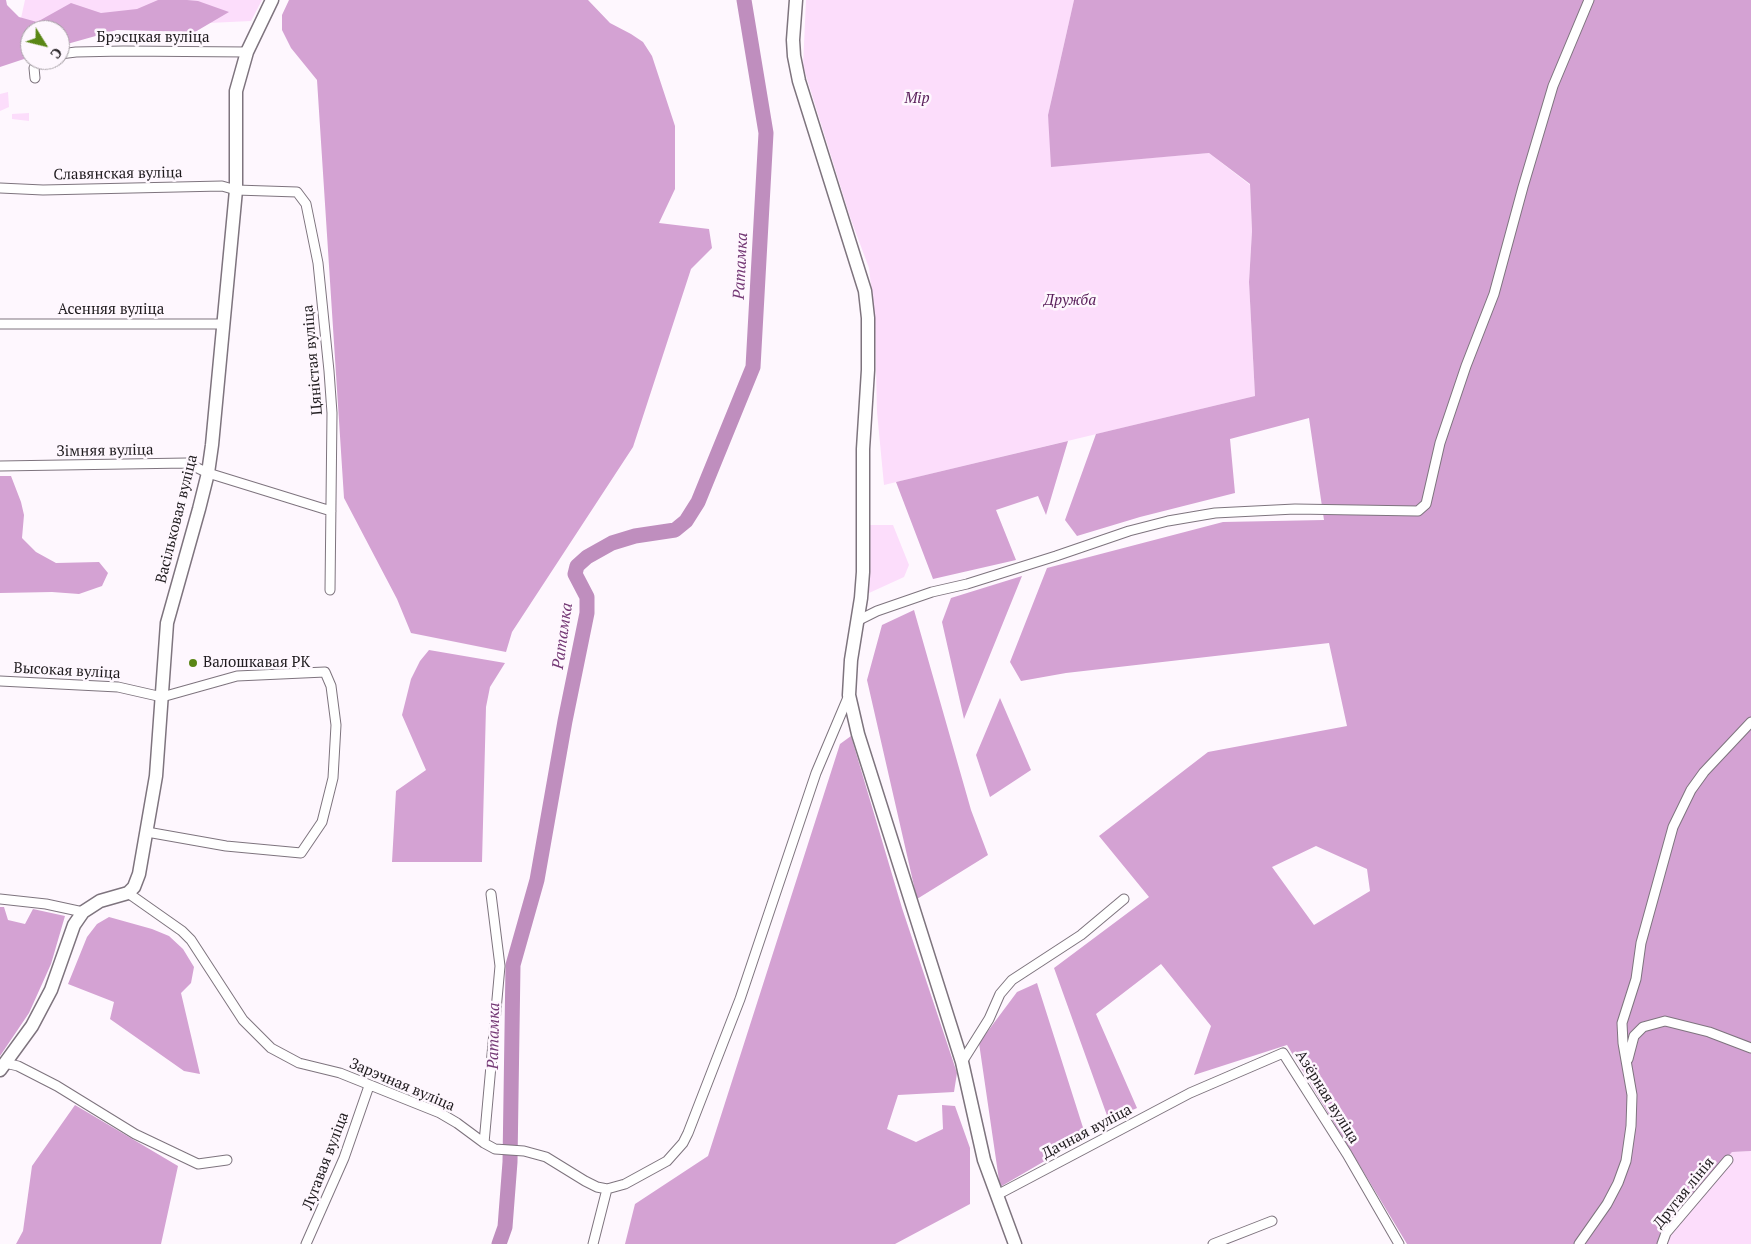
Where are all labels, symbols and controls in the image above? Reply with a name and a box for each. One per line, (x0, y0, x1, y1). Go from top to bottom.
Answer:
north arrow (20, 20, 70, 70)
street label: Брэсцкая вуліца (97, 29, 209, 47)
text: С (46, 44, 67, 63)
park label: Мір (904, 90, 930, 108)
street label: Славянская вуліца (53, 164, 183, 184)
water label: Ратамка (730, 232, 752, 300)
park label: Дружба (1044, 292, 1096, 310)
street label: Асенняя вуліца (58, 301, 164, 319)
street label: Цяністая вуліца (299, 304, 327, 416)
street label: Зімняя вуліца (56, 441, 154, 461)
street label: Васільковая вуліца (152, 453, 202, 585)
water label: Ратамка (549, 601, 577, 671)
place label: Валошкавая РК (203, 654, 310, 672)
marker: Валошкавая РК (187, 657, 199, 669)
street label: Высокая вуліца (13, 659, 121, 683)
water label: Ратамка (484, 1002, 504, 1070)
street label: Азёрная вуліца (1291, 1047, 1363, 1147)
street label: Зарэчная вуліца (347, 1055, 457, 1115)
street label: Дачная вуліца (1039, 1101, 1135, 1163)
street label: Лугавая вуліца (299, 1110, 353, 1212)
street label: Другая лінія (1650, 1154, 1718, 1232)

